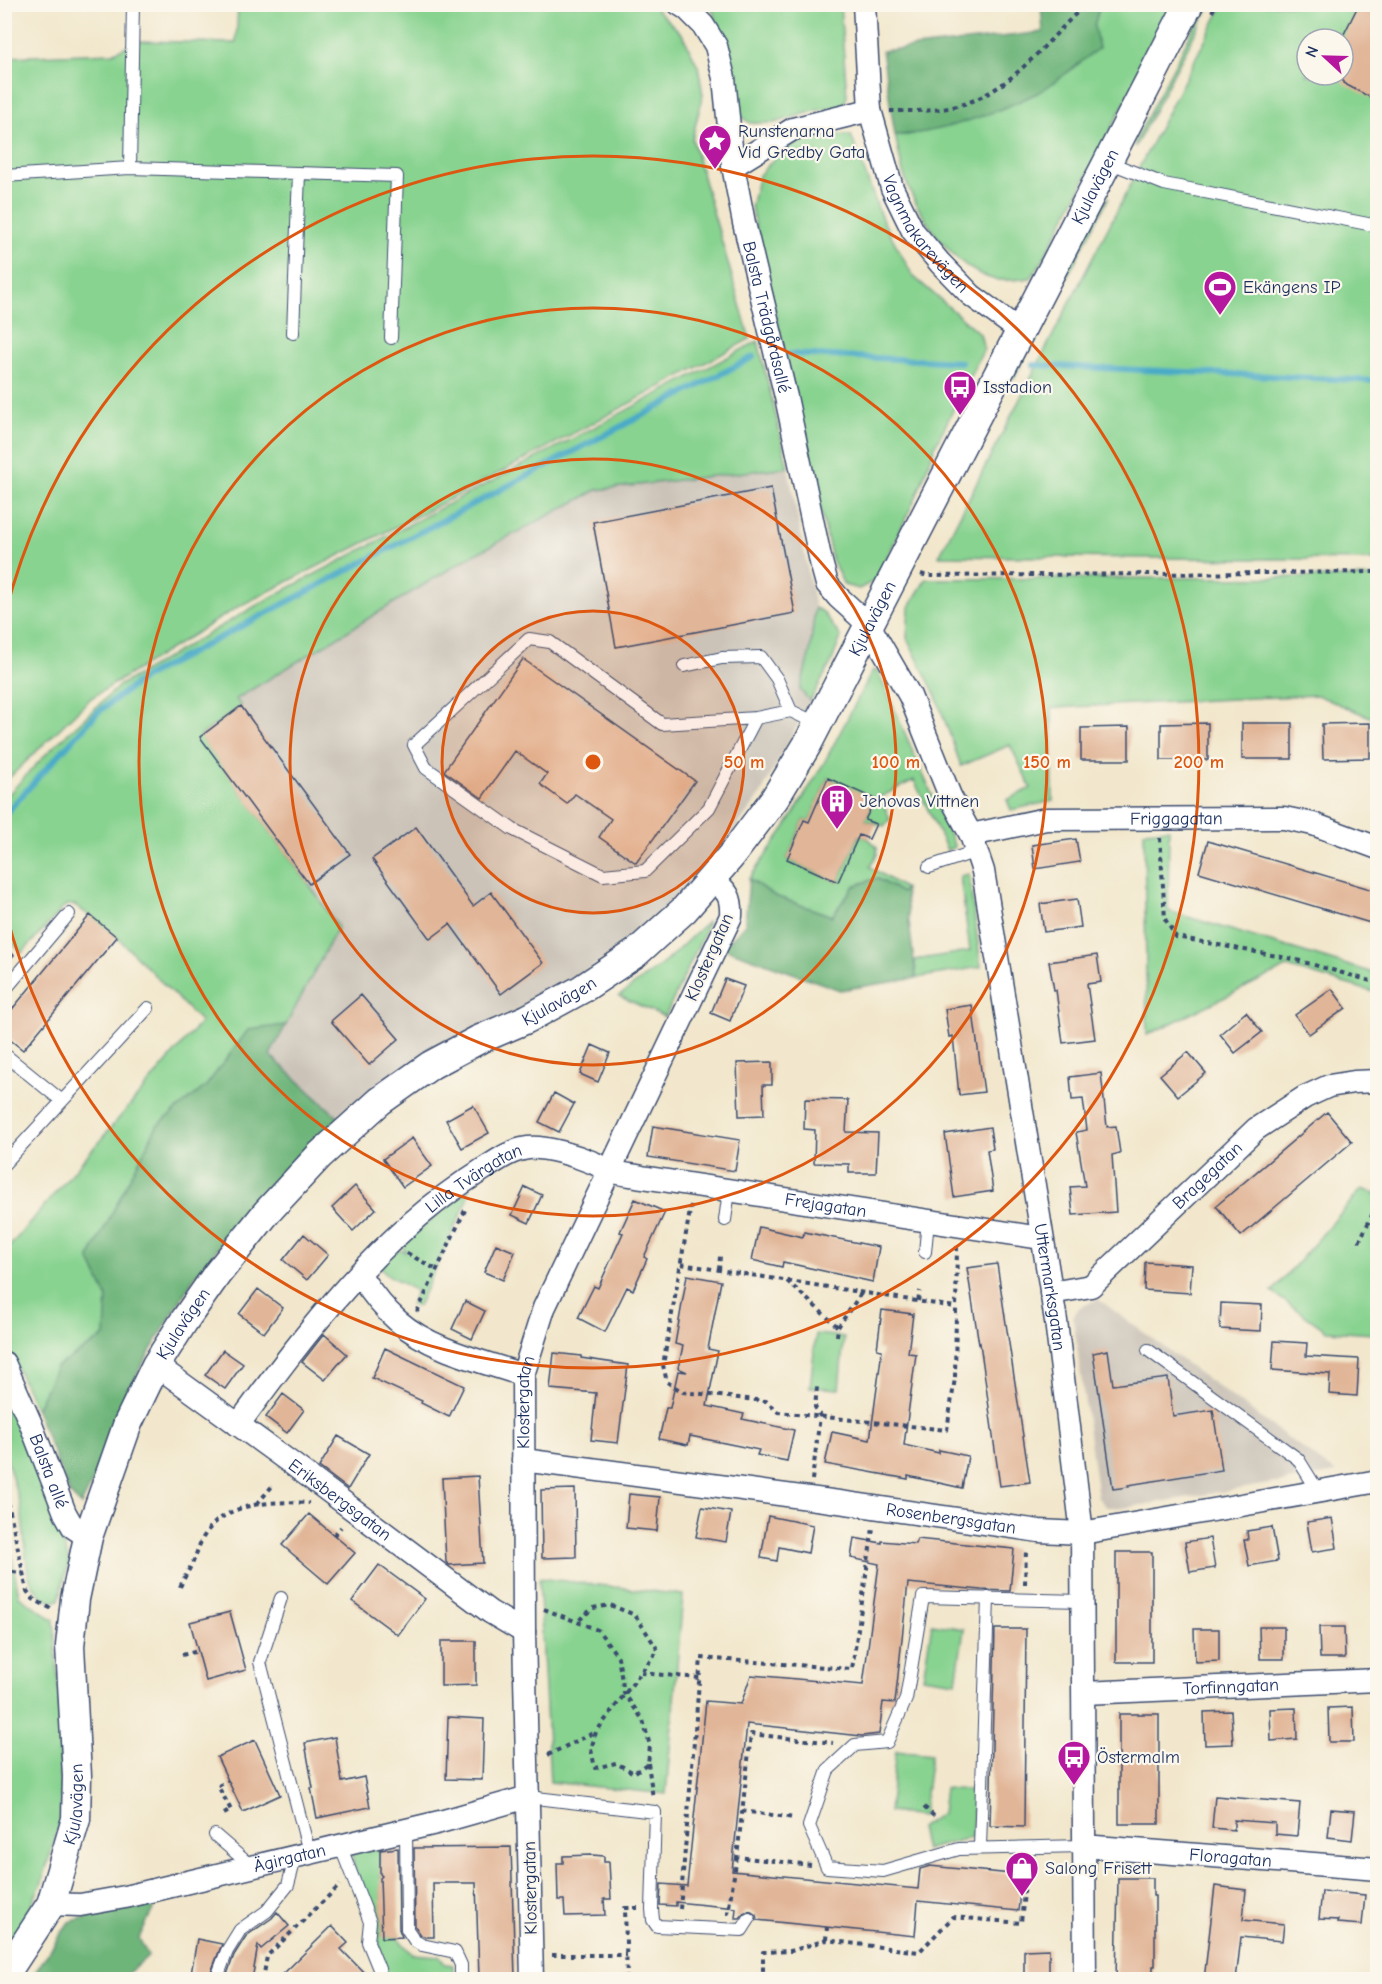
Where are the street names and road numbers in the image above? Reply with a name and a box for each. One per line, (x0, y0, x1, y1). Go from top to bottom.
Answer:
street label: Kjulavägen (1067, 146, 1123, 228)
street label: Vagnmakarevägen (878, 173, 973, 297)
street label: Balsta Trädgårdsallé (738, 239, 795, 395)
street label: Kjulavägen (845, 578, 901, 660)
street label: Friggagatan (1130, 808, 1223, 830)
street label: Klostergatan (681, 910, 738, 1004)
street label: Kjulavägen (518, 972, 600, 1031)
street label: Bragegatan (1168, 1138, 1247, 1214)
street label: Lilla Tvärgatan (421, 1140, 525, 1218)
street label: Frejagatan (783, 1189, 868, 1222)
street label: Uttermarksgatan (1029, 1222, 1070, 1352)
street label: Kjulavägen (152, 1284, 215, 1364)
street label: Klostergatan (513, 1353, 539, 1449)
street label: Balsta allé (25, 1431, 72, 1511)
street label: Eriksbergsgatan (284, 1455, 395, 1545)
street label: Rosenbergsgatan (884, 1499, 1017, 1539)
street label: Torfinngatan (1182, 1674, 1279, 1700)
street label: Kjulavägen (59, 1763, 88, 1848)
street label: Ägirgatan (252, 1840, 328, 1877)
street label: Klostergatan (519, 1841, 542, 1935)
street label: Floragatan (1188, 1844, 1273, 1872)

